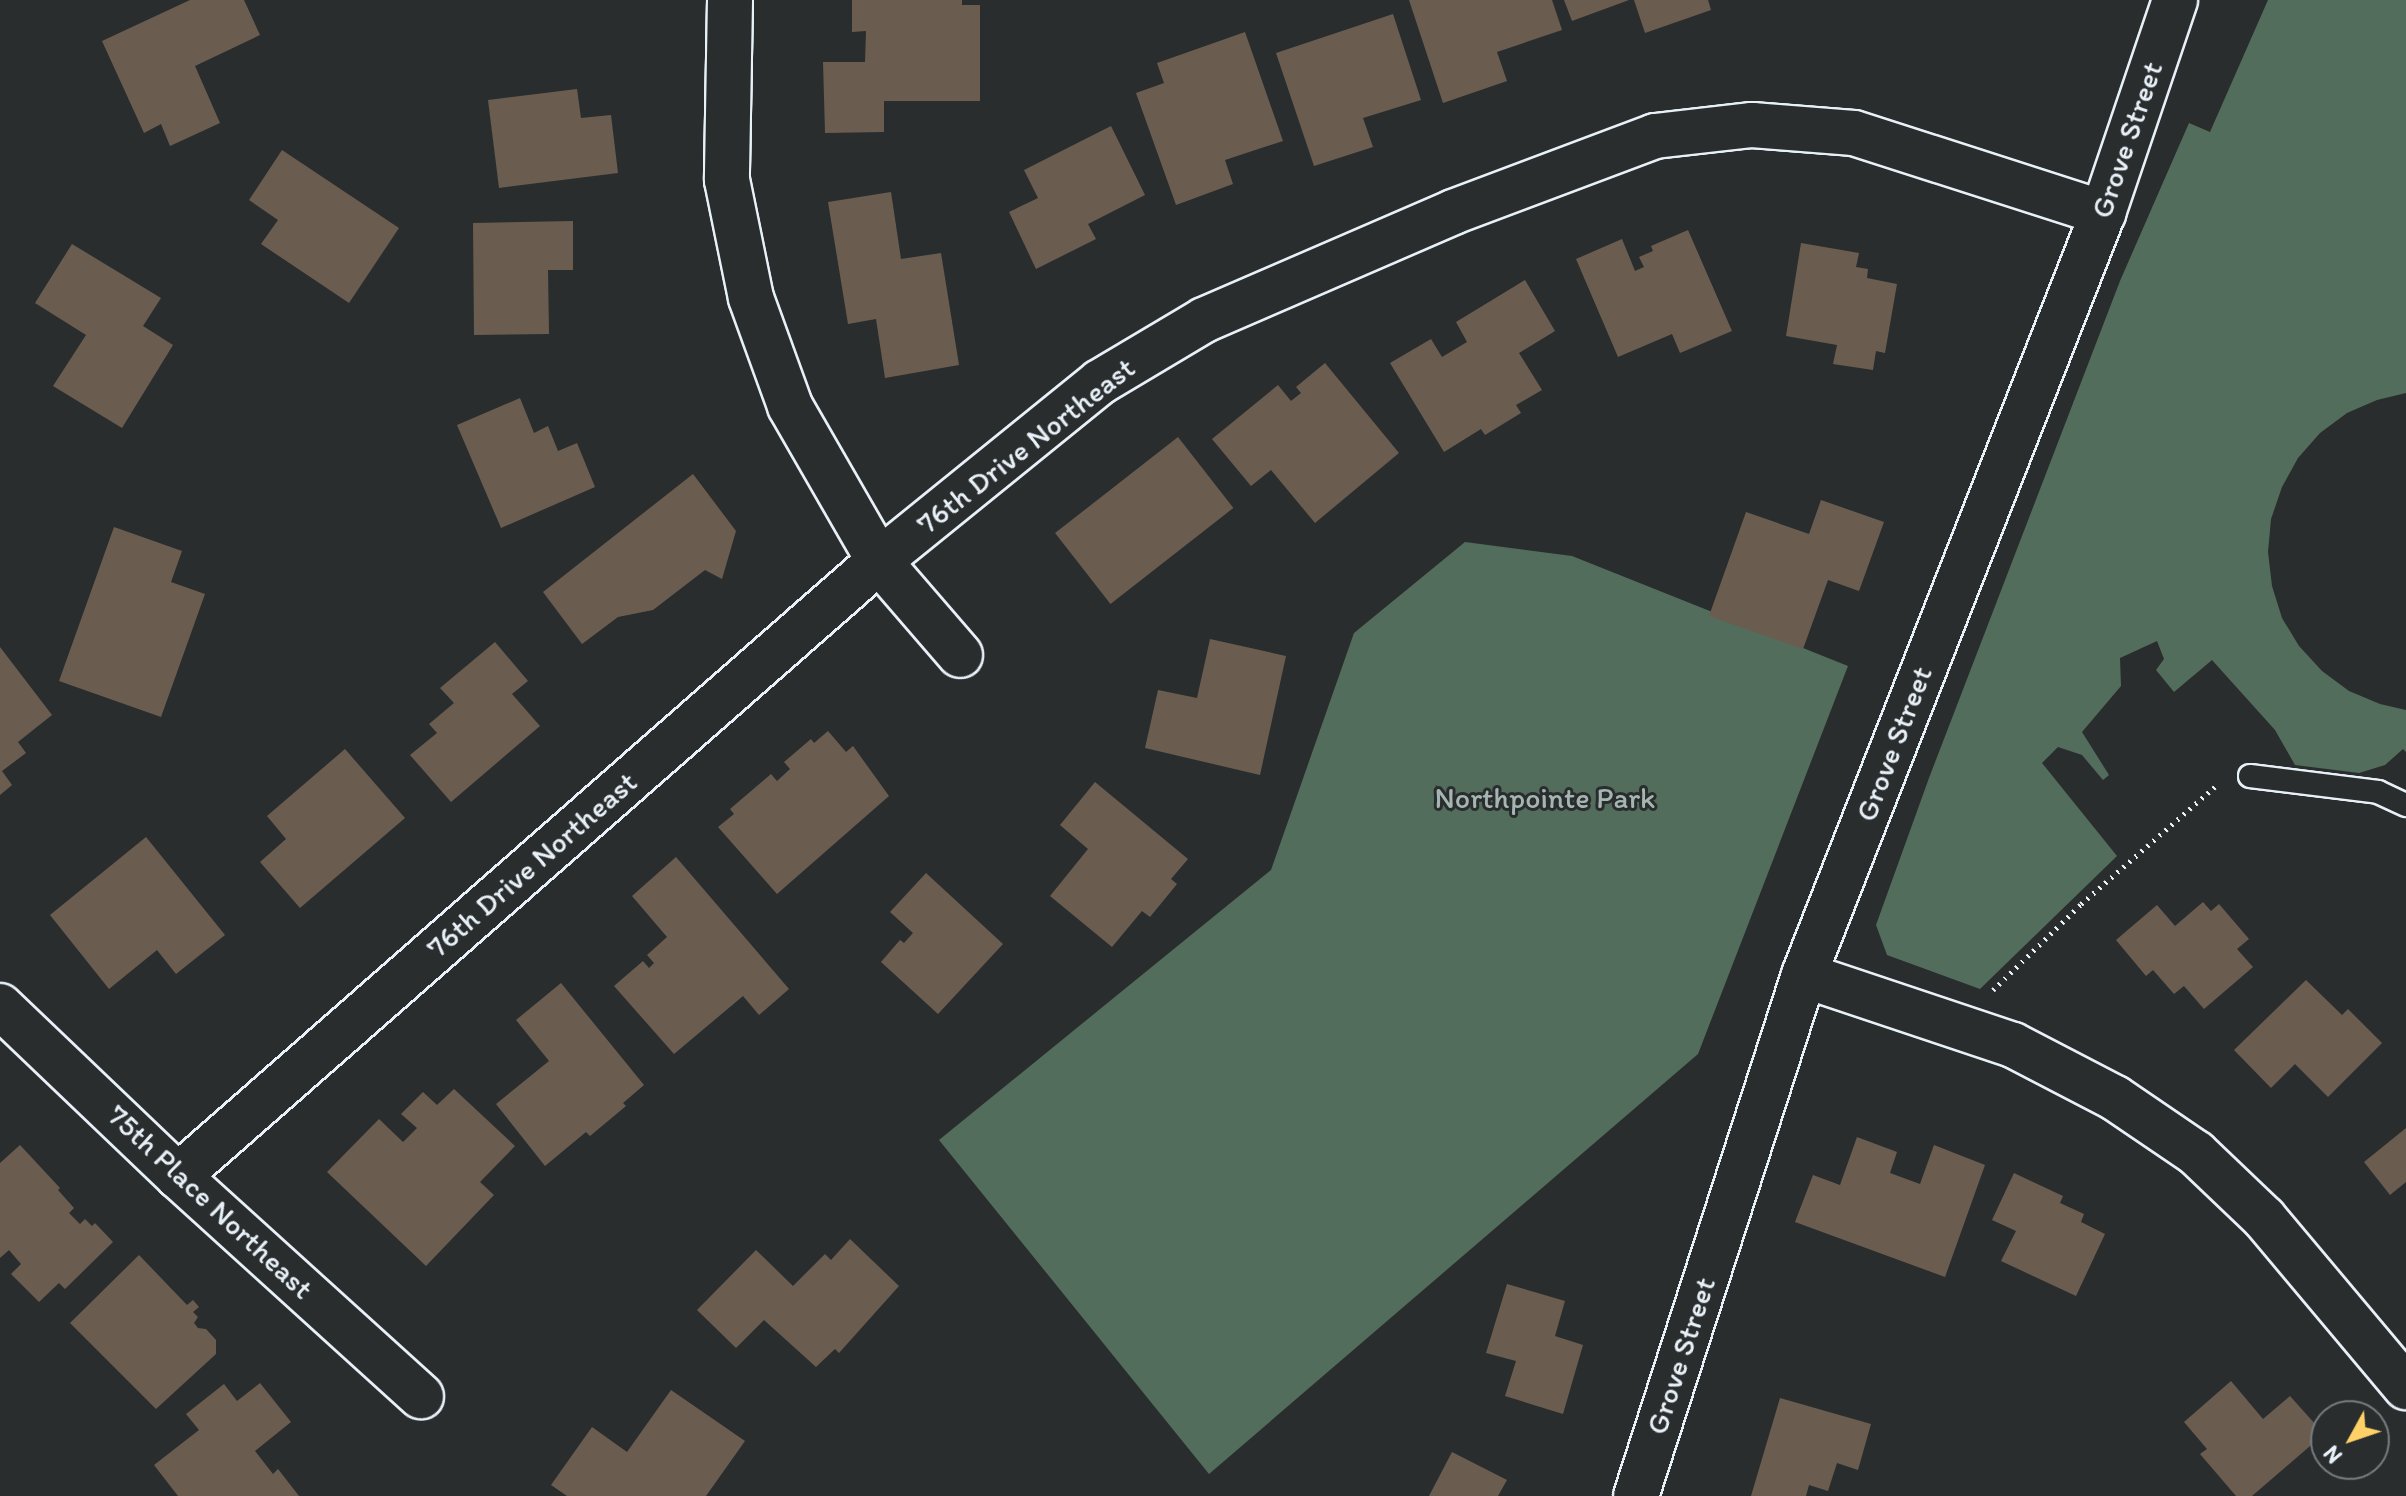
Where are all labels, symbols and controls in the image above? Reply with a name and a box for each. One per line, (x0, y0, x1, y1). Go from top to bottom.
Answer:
street label: Grove Street (2084, 57, 2170, 223)
street label: 76th Drive Northeast (910, 349, 1142, 543)
street label: Grove Street (1848, 662, 1940, 826)
street label: 76th Drive Northeast (419, 764, 645, 966)
park label: Northpointe Park (1435, 780, 1655, 816)
street label: 75th Place Northeast (99, 1097, 321, 1307)
street label: Grove Street (1639, 1273, 1723, 1439)
north arrow (2310, 1400, 2390, 1480)
text: N (2318, 1440, 2348, 1469)

